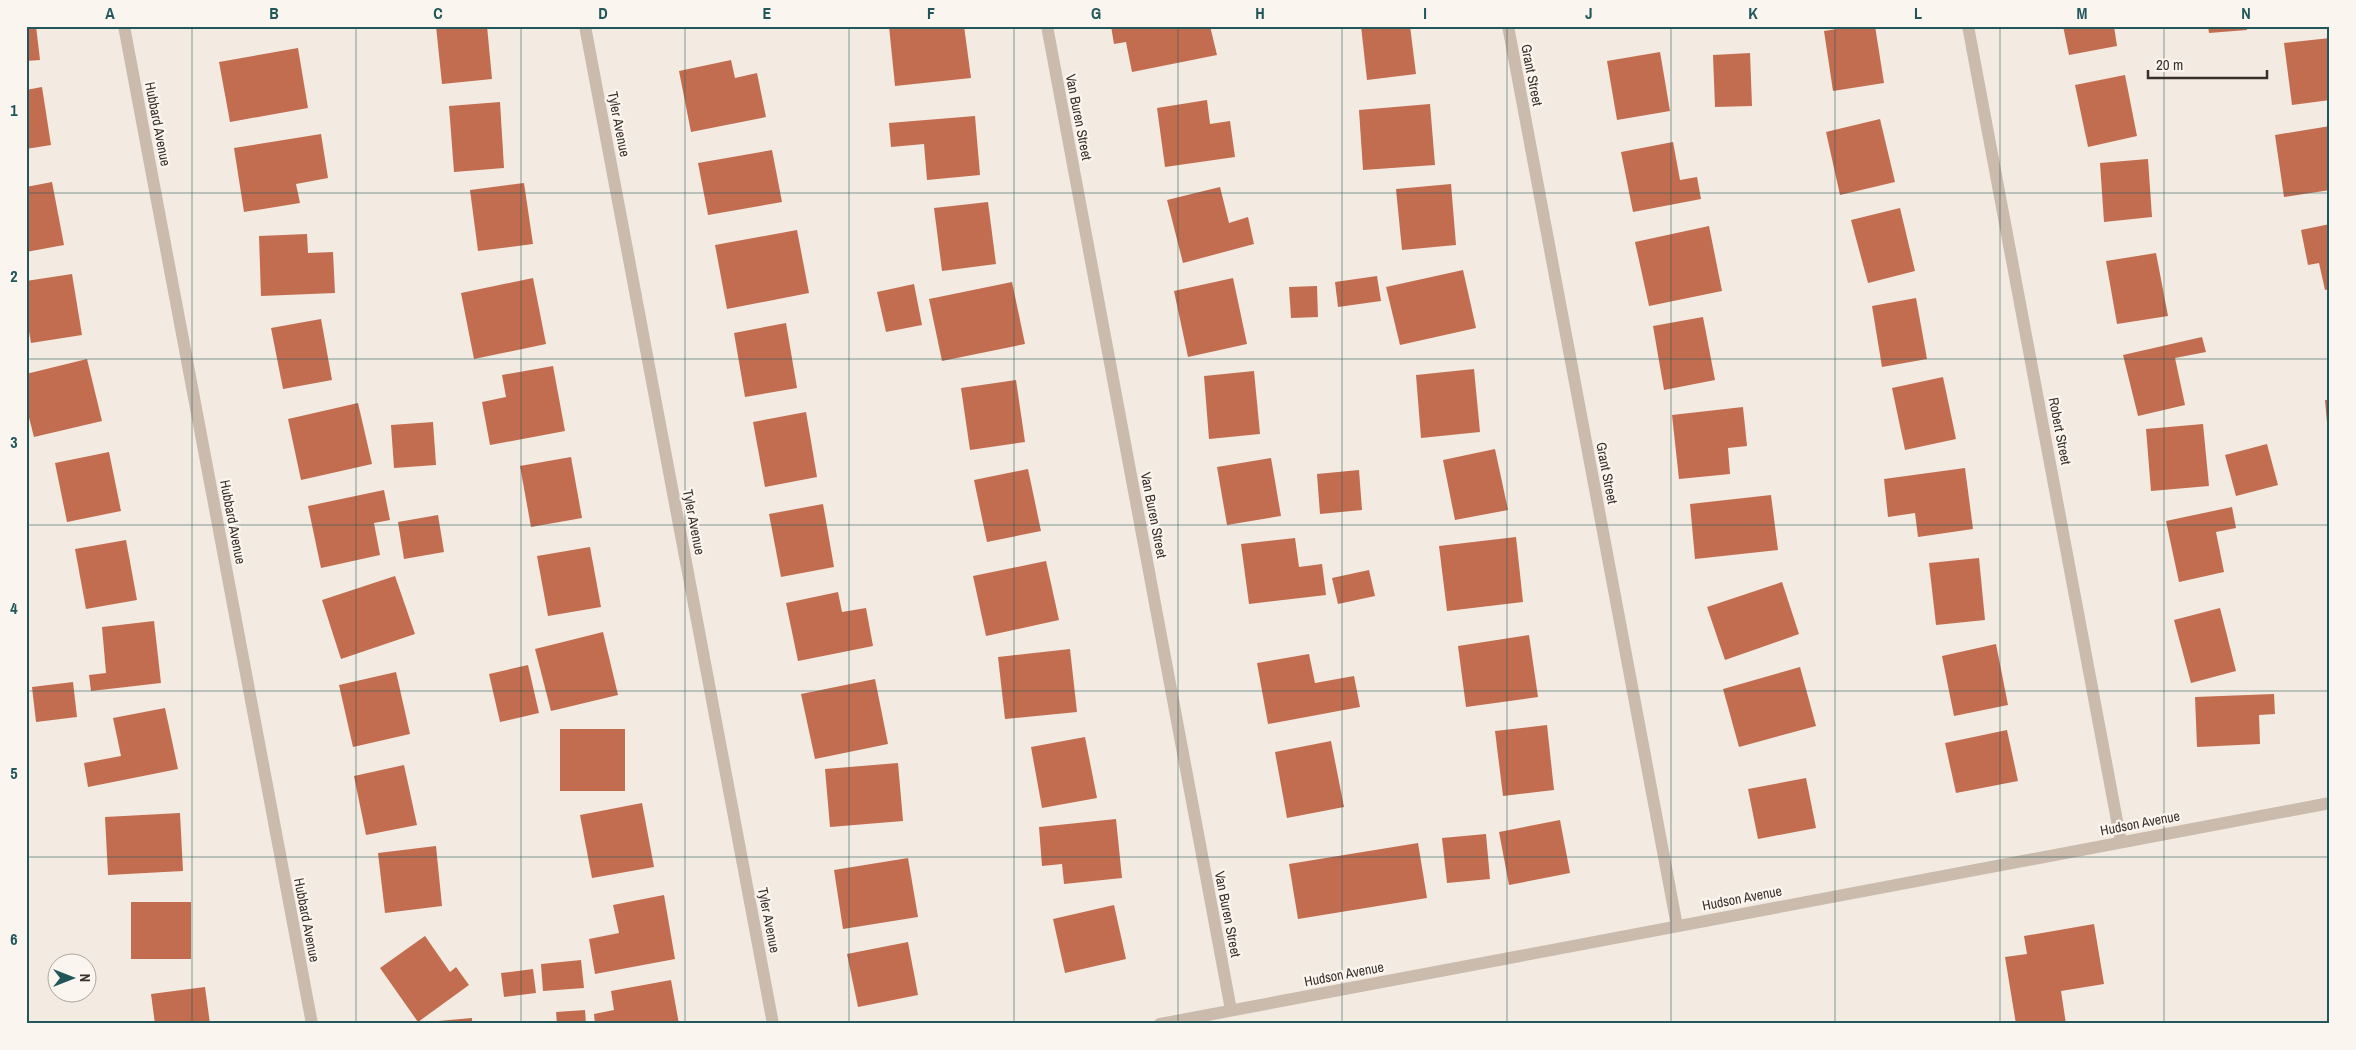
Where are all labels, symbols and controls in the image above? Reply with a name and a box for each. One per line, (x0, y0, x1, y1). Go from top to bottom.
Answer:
text: A (105, 2, 115, 24)
text: B (269, 2, 279, 24)
text: C (433, 2, 443, 24)
text: D (598, 2, 608, 24)
text: E (763, 2, 772, 24)
text: F (927, 2, 935, 24)
text: G (1091, 2, 1101, 24)
text: H (1255, 2, 1265, 24)
text: I (1423, 2, 1427, 24)
text: J (1585, 2, 1593, 24)
text: K (1748, 2, 1758, 24)
text: L (1914, 2, 1922, 24)
text: M (2077, 2, 2088, 24)
text: N (2241, 2, 2251, 24)
street label: Grant Street (1517, 43, 1547, 107)
scale bar (2148, 48, 2267, 80)
text: 20 m (2156, 54, 2183, 75)
street label: Van Buren Street (1062, 72, 1096, 162)
street label: Hubbard Avenue (141, 80, 175, 168)
street label: Tyler Avenue (604, 90, 634, 158)
text: 1 (10, 99, 18, 121)
text: 2 (10, 265, 18, 287)
street label: Robert Street (2045, 396, 2075, 466)
text: 3 (10, 431, 18, 453)
street label: Grant Street (1592, 441, 1622, 505)
street label: Van Buren Street (1137, 470, 1171, 560)
street label: Hubbard Avenue (216, 478, 250, 566)
street label: Tyler Avenue (679, 488, 709, 556)
text: 4 (10, 597, 18, 619)
text: 5 (10, 762, 18, 784)
street label: Hudson Avenue (2099, 806, 2181, 840)
street label: Van Buren Street (1211, 869, 1245, 959)
street label: Hubbard Avenue (290, 876, 324, 964)
street label: Hudson Avenue (1701, 881, 1783, 915)
street label: Tyler Avenue (754, 886, 784, 954)
text: 6 (10, 928, 18, 950)
north arrow (48, 952, 98, 1002)
street label: Hudson Avenue (1303, 957, 1385, 991)
text: N (76, 974, 94, 982)

